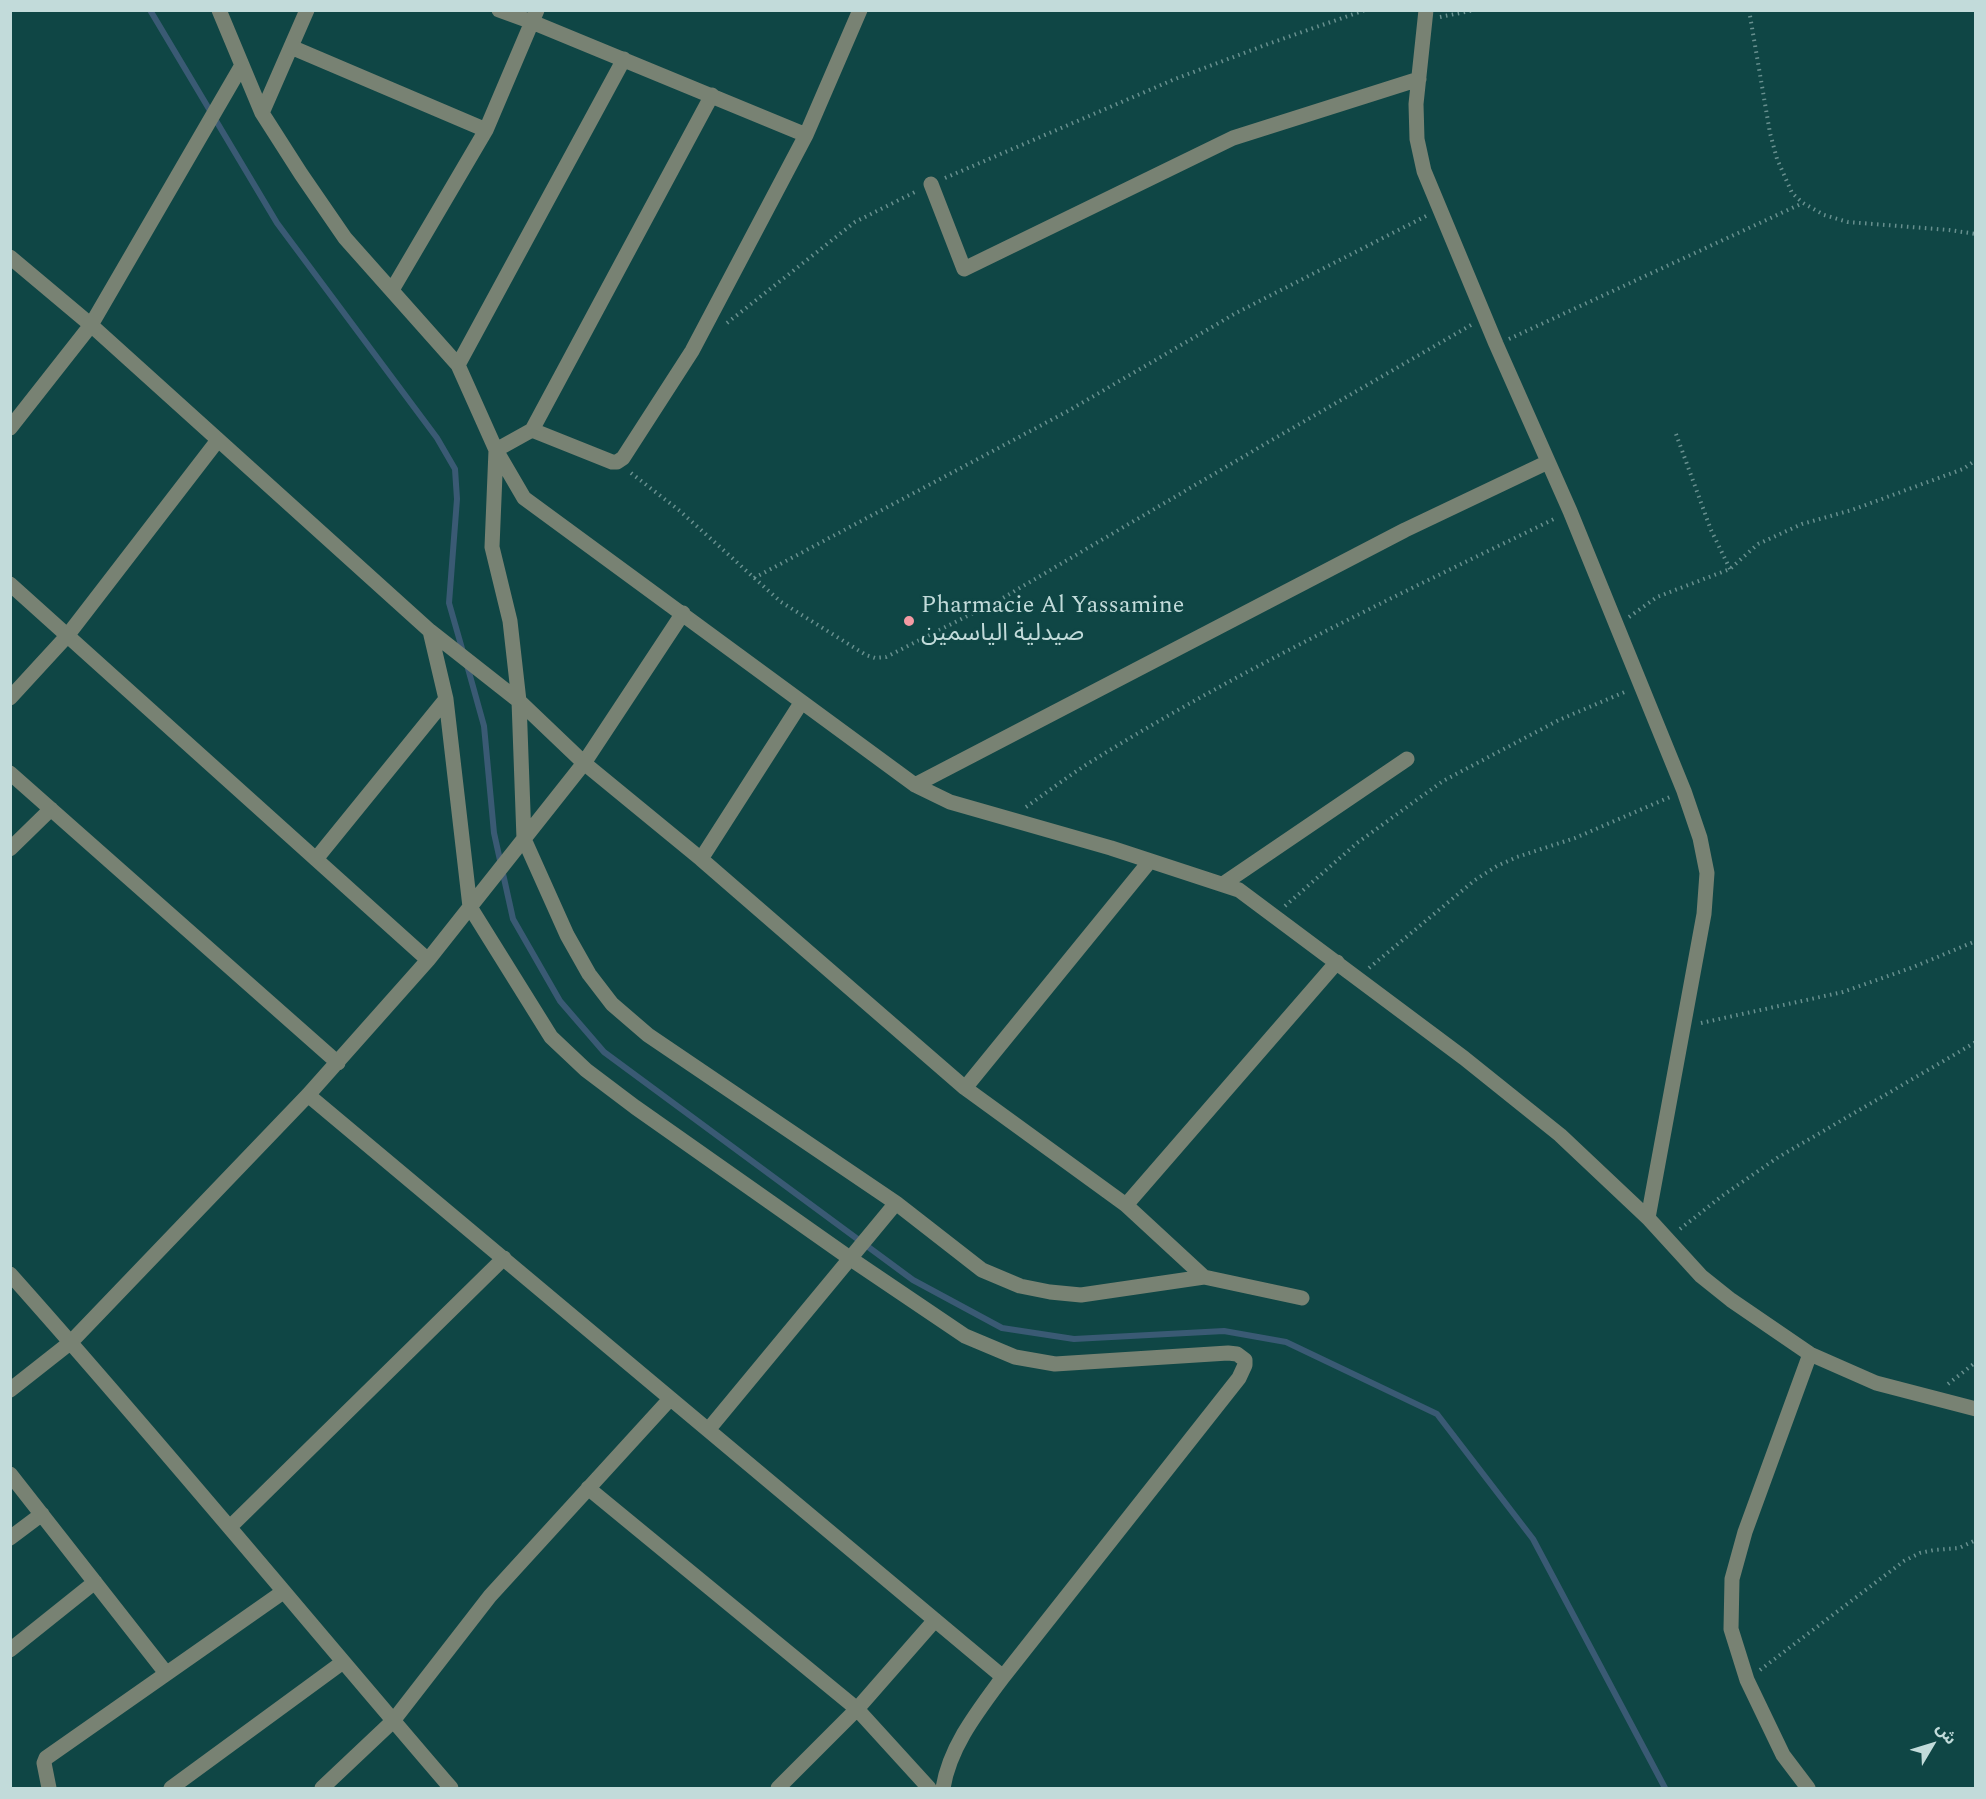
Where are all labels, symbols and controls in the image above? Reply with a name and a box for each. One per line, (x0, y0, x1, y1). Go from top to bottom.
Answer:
place label: Pharmacie Al Yassamine صيدلية الياسمين (921, 593, 1184, 649)
marker: Pharmacie Al Yassamine صيدلية الياسمين (902, 614, 916, 628)
north arrow (1902, 1715, 1962, 1775)
text: ش (1930, 1718, 1962, 1750)

